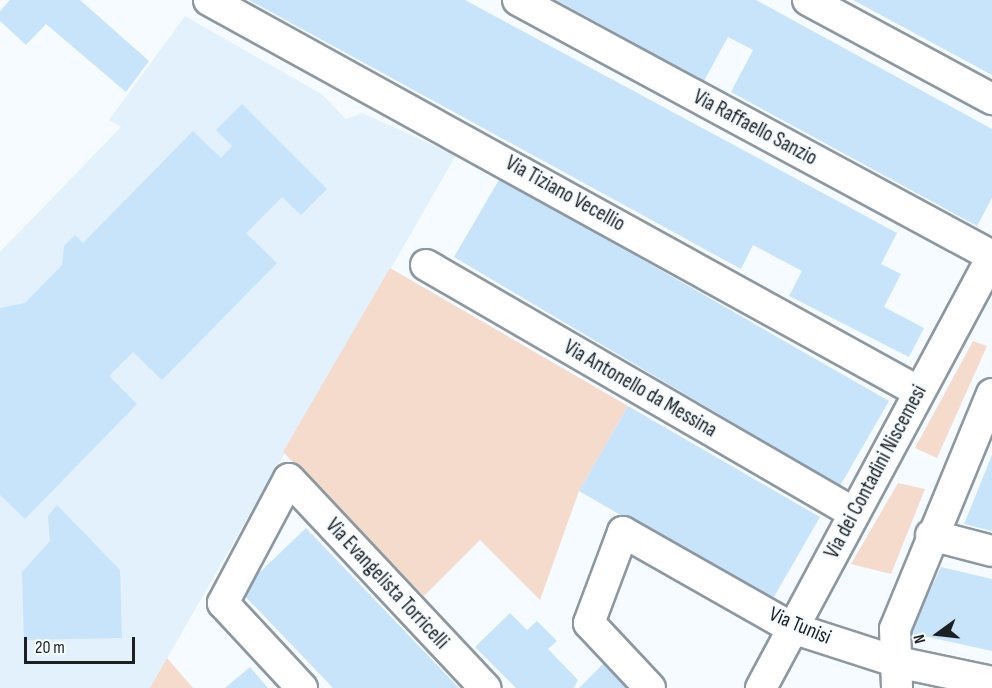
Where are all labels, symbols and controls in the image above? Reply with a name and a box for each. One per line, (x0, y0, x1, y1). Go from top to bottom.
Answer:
street label: Via Raffaello Sanzio (689, 85, 821, 171)
street label: Via Tiziano Vecellio (501, 151, 629, 237)
street label: Via Antonello da Messina (559, 335, 721, 443)
street label: Via dei Contadini Niscemesi (820, 381, 932, 563)
street label: Via Evangelista Torricelli (320, 513, 454, 655)
street label: Via Tunisi (765, 602, 835, 650)
north arrow (908, 604, 968, 664)
scale bar (27, 625, 138, 663)
text: N (910, 632, 930, 645)
text: 20 m (35, 637, 65, 658)

